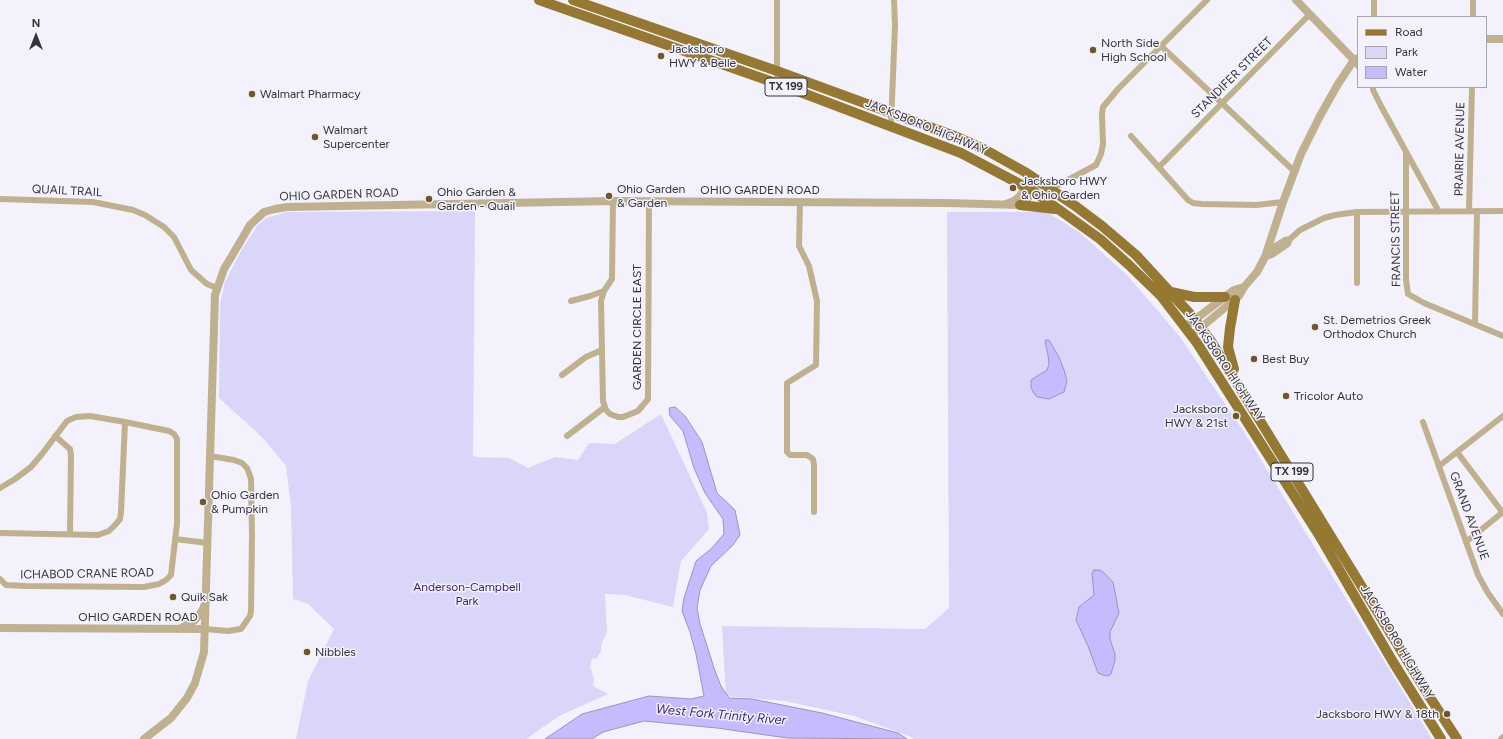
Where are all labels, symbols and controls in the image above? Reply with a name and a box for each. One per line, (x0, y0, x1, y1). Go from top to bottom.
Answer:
north arrow (16, 16, 56, 56)
legend (1357, 16, 1487, 88)
text: N (32, 17, 40, 30)
text: Road (1395, 25, 1423, 39)
street label: STANDIFER STREET (1189, 35, 1275, 121)
place label: North Side High School (1101, 36, 1167, 64)
place label: Jacksboro HWY & Belle (669, 42, 736, 70)
marker: North Side High School (1088, 45, 1098, 55)
text: Park (1395, 45, 1418, 59)
marker: Jacksboro HWY & Belle (656, 51, 666, 61)
text: Water (1395, 65, 1427, 79)
road number: TX 199 (765, 78, 807, 96)
place label: Walmart Pharmacy (260, 87, 360, 101)
marker: Walmart Pharmacy (247, 89, 257, 99)
street label: JACKSBORO HIGHWAY (863, 96, 989, 158)
street label: PRAIRIE AVENUE (1452, 102, 1468, 196)
place label: Walmart Supercenter (323, 123, 390, 151)
marker: Walmart Supercenter (310, 132, 320, 142)
place label: Jacksboro HWY & Ohio Garden (1021, 174, 1107, 202)
street label: QUAIL TRAIL (32, 182, 102, 200)
place label: Ohio Garden & Garden (617, 182, 685, 210)
street label: OHIO GARDEN ROAD (700, 183, 820, 197)
marker: Jacksboro HWY & Ohio Garden (1008, 183, 1018, 193)
place label: Ohio Garden & Garden - Quail (437, 185, 516, 213)
street label: OHIO GARDEN ROAD (279, 186, 399, 204)
marker: Ohio Garden & Garden (604, 191, 614, 201)
street label: FRANCIS STREET (1388, 191, 1404, 287)
marker: Ohio Garden & Garden - Quail (424, 194, 434, 204)
street label: GARDEN CIRCLE EAST (630, 264, 644, 390)
street label: JACKSBORO HIGHWAY (1183, 308, 1267, 424)
place label: St. Demetrios Greek Orthodox Church (1323, 313, 1431, 341)
marker: St. Demetrios Greek Orthodox Church (1310, 322, 1320, 332)
place label: Best Buy (1262, 352, 1309, 366)
marker: Best Buy (1249, 354, 1259, 364)
place label: Tricolor Auto (1294, 389, 1363, 403)
marker: Tricolor Auto (1281, 391, 1291, 401)
place label: Jacksboro HWY & 21st (1165, 402, 1228, 430)
marker: Jacksboro HWY & 21st (1231, 411, 1241, 421)
road number: TX 199 (1271, 463, 1313, 481)
street label: GRAND AVENUE (1446, 470, 1492, 562)
place label: Ohio Garden & Pumpkin (211, 488, 279, 516)
marker: Ohio Garden & Pumpkin (198, 497, 208, 507)
street label: ICHABOD CRANE ROAD (20, 566, 154, 582)
park label: Anderson-Campbell Park (413, 580, 521, 608)
street label: JACKSBORO HIGHWAY (1357, 582, 1437, 702)
place label: Quik Sak (181, 590, 228, 604)
marker: Quik Sak (168, 592, 178, 602)
street label: OHIO GARDEN ROAD (78, 610, 198, 624)
place label: Nibbles (315, 645, 356, 659)
marker: Nibbles (302, 647, 312, 657)
water label: West Fork Trinity River (655, 702, 787, 728)
place label: Jacksboro HWY & 18th (1316, 707, 1439, 721)
marker: Jacksboro HWY & 18th (1442, 709, 1452, 719)

